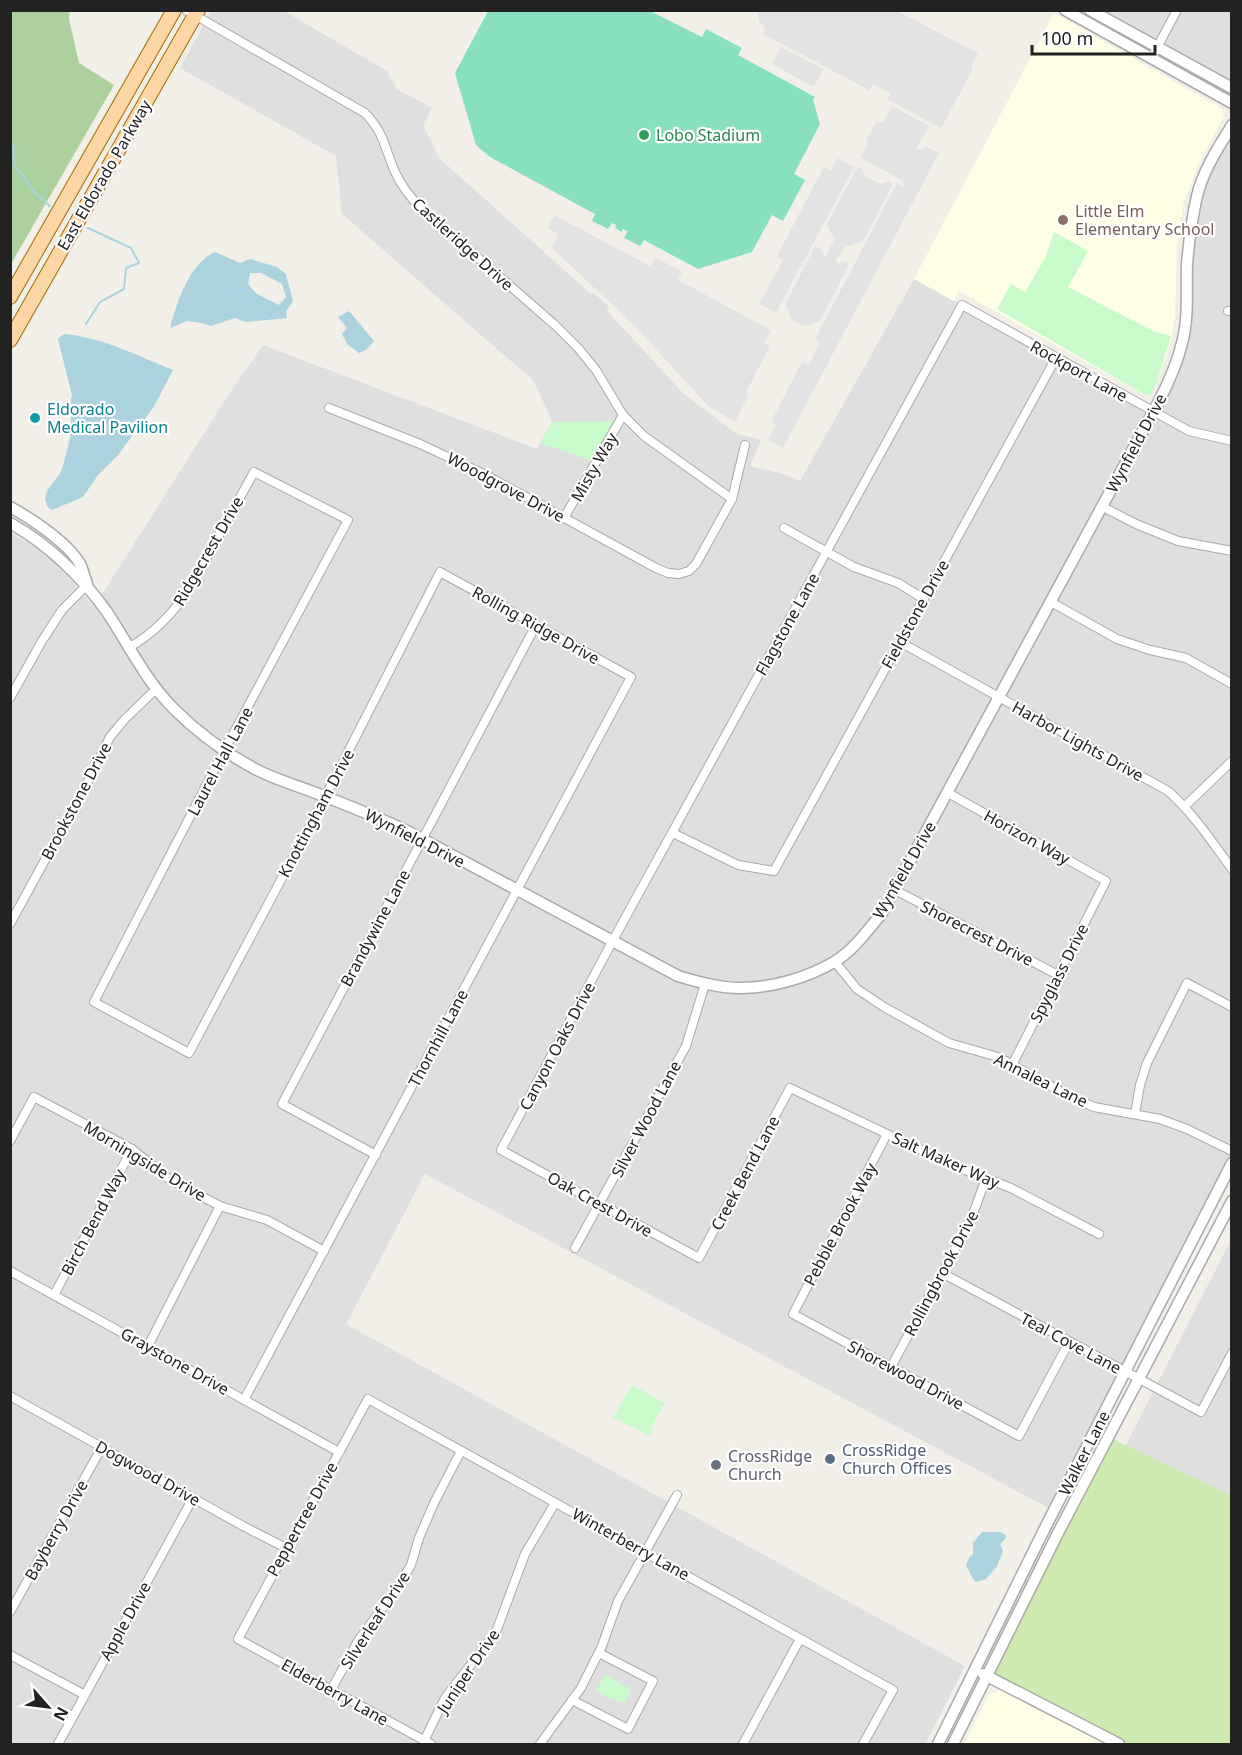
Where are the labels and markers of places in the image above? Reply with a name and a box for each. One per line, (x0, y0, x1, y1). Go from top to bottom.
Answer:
place label: Lobo Stadium (656, 124, 760, 146)
marker: Lobo Stadium (637, 128, 651, 142)
place label: Little Elm Elementary School (1075, 200, 1214, 240)
marker: Little Elm Elementary School (1056, 213, 1070, 227)
place label: Eldorado Medical Pavilion (47, 398, 168, 438)
marker: Eldorado Medical Pavilion (28, 411, 42, 425)
place label: CrossRidge Church Offices (842, 1439, 952, 1479)
place label: CrossRidge Church (728, 1445, 812, 1485)
marker: CrossRidge Church Offices (823, 1452, 837, 1466)
marker: CrossRidge Church (709, 1458, 723, 1472)

